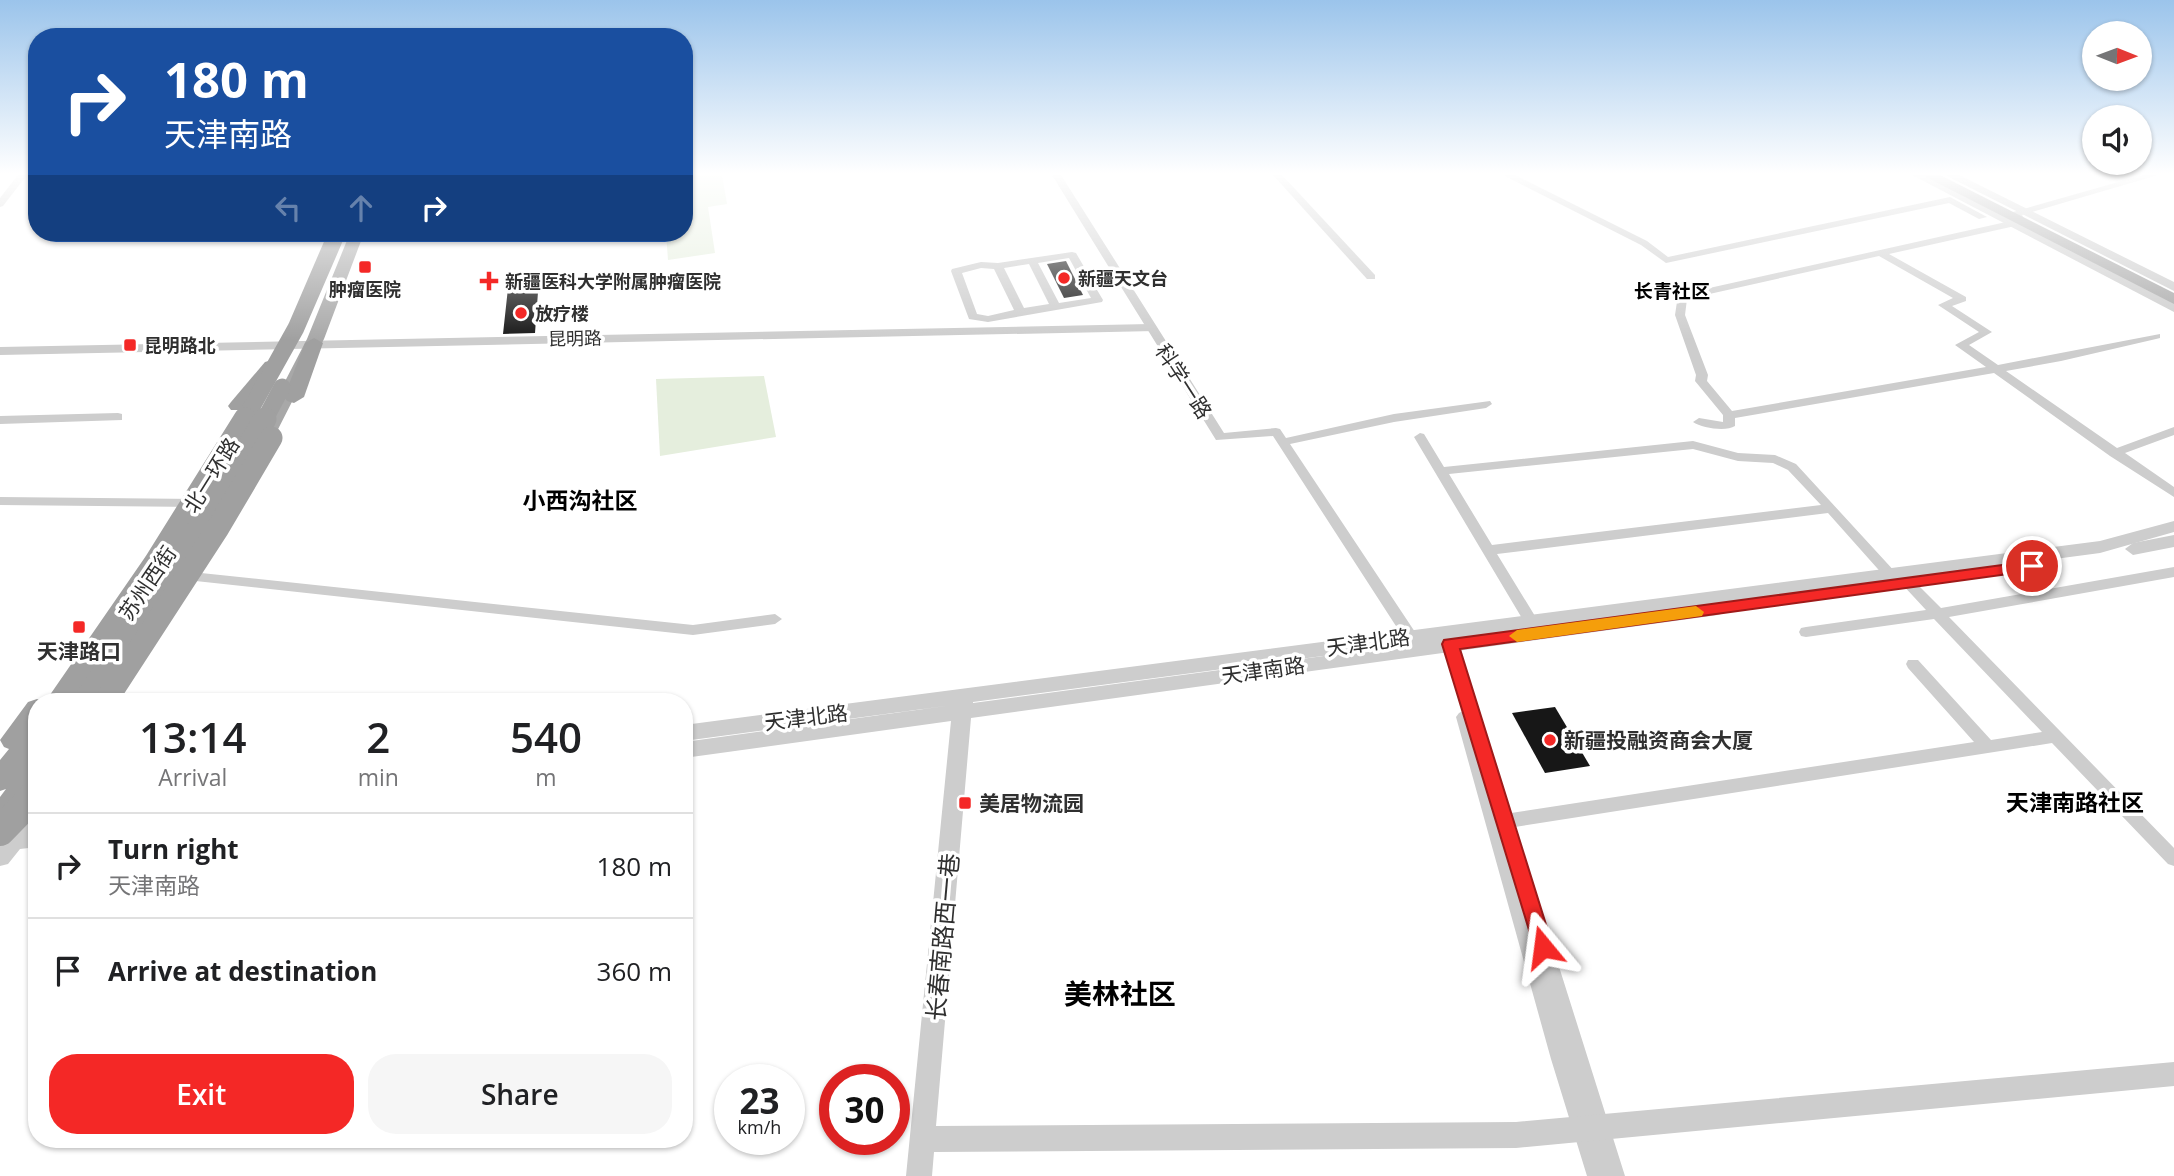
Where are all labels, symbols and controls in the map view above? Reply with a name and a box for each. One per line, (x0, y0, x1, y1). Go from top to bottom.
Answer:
north arrow (2082, 21, 2152, 91)
map controls (2082, 21, 2152, 175)
text: 180 m (164, 46, 309, 112)
icon: right (49, 56, 140, 147)
button: sound (2082, 105, 2152, 175)
text: 天津南路 (164, 112, 292, 155)
icon: left (269, 189, 307, 227)
icon: ahead (342, 189, 380, 227)
icon: right (415, 189, 453, 227)
marker: 肿瘤医院 (357, 259, 373, 275)
place label: 新疆天文台 (1078, 266, 1168, 290)
place label: 新疆医科大学附属肿瘤医院 (505, 269, 721, 293)
marker: 新疆天文台 (1056, 270, 1072, 286)
marker: 新疆医科大学附属肿瘤医院 (479, 271, 499, 291)
place label: 肿瘤医院 (329, 277, 401, 301)
district label: 长青社区 (1634, 278, 1710, 304)
place label: 放疗楼 (535, 301, 589, 325)
marker: 放疗楼 (513, 305, 529, 321)
street label: 昆明路 (548, 326, 602, 350)
place label: 昆明路北 (144, 333, 216, 357)
marker: 昆明路北 (122, 337, 138, 353)
street label: 科学一路 (1149, 338, 1219, 424)
street label: 北一环路 (177, 432, 245, 518)
district label: 小西沟社区 (523, 484, 638, 516)
pin (2002, 536, 2062, 596)
street label: 苏州西街 (112, 540, 182, 626)
icon: arrive (2013, 547, 2051, 585)
marker: 天津路口 (71, 619, 87, 635)
street label: 天津北路 (1324, 622, 1412, 662)
place label: 天津路口 (37, 637, 121, 665)
street label: 天津南路 (1219, 650, 1307, 690)
street label: 天津北路 (763, 698, 849, 736)
text: 13:14 (139, 708, 247, 765)
text: 2 (366, 708, 390, 765)
text: 540 (510, 708, 582, 765)
place label: 新疆投融资商会大厦 (1564, 726, 1753, 754)
marker: 新疆投融资商会大厦 (1542, 732, 1558, 748)
text: Arrival (158, 761, 227, 793)
text: min (358, 761, 399, 793)
text: m (535, 761, 557, 793)
district label: 天津南路社区 (2006, 786, 2144, 818)
place label: 美居物流园 (979, 789, 1084, 817)
marker: 美居物流园 (957, 795, 973, 811)
text: Turn right (108, 831, 239, 867)
icon: right (49, 847, 87, 885)
text: 180 m (597, 848, 672, 884)
street label: 长春南路西一巷 (918, 852, 966, 1022)
text: 天津南路 (108, 869, 200, 901)
position arrow (1506, 910, 1580, 984)
icon: arrive (49, 952, 87, 990)
text: Arrive at destination (108, 953, 377, 989)
text: 360 m (597, 953, 672, 989)
district label: 美林社区 (1064, 974, 1176, 1012)
button: Exit (49, 1054, 354, 1134)
button: Share (368, 1054, 672, 1134)
speed limit sign: 30 (819, 1064, 910, 1155)
text: 23 (739, 1077, 780, 1124)
text: km/h (738, 1115, 781, 1139)

